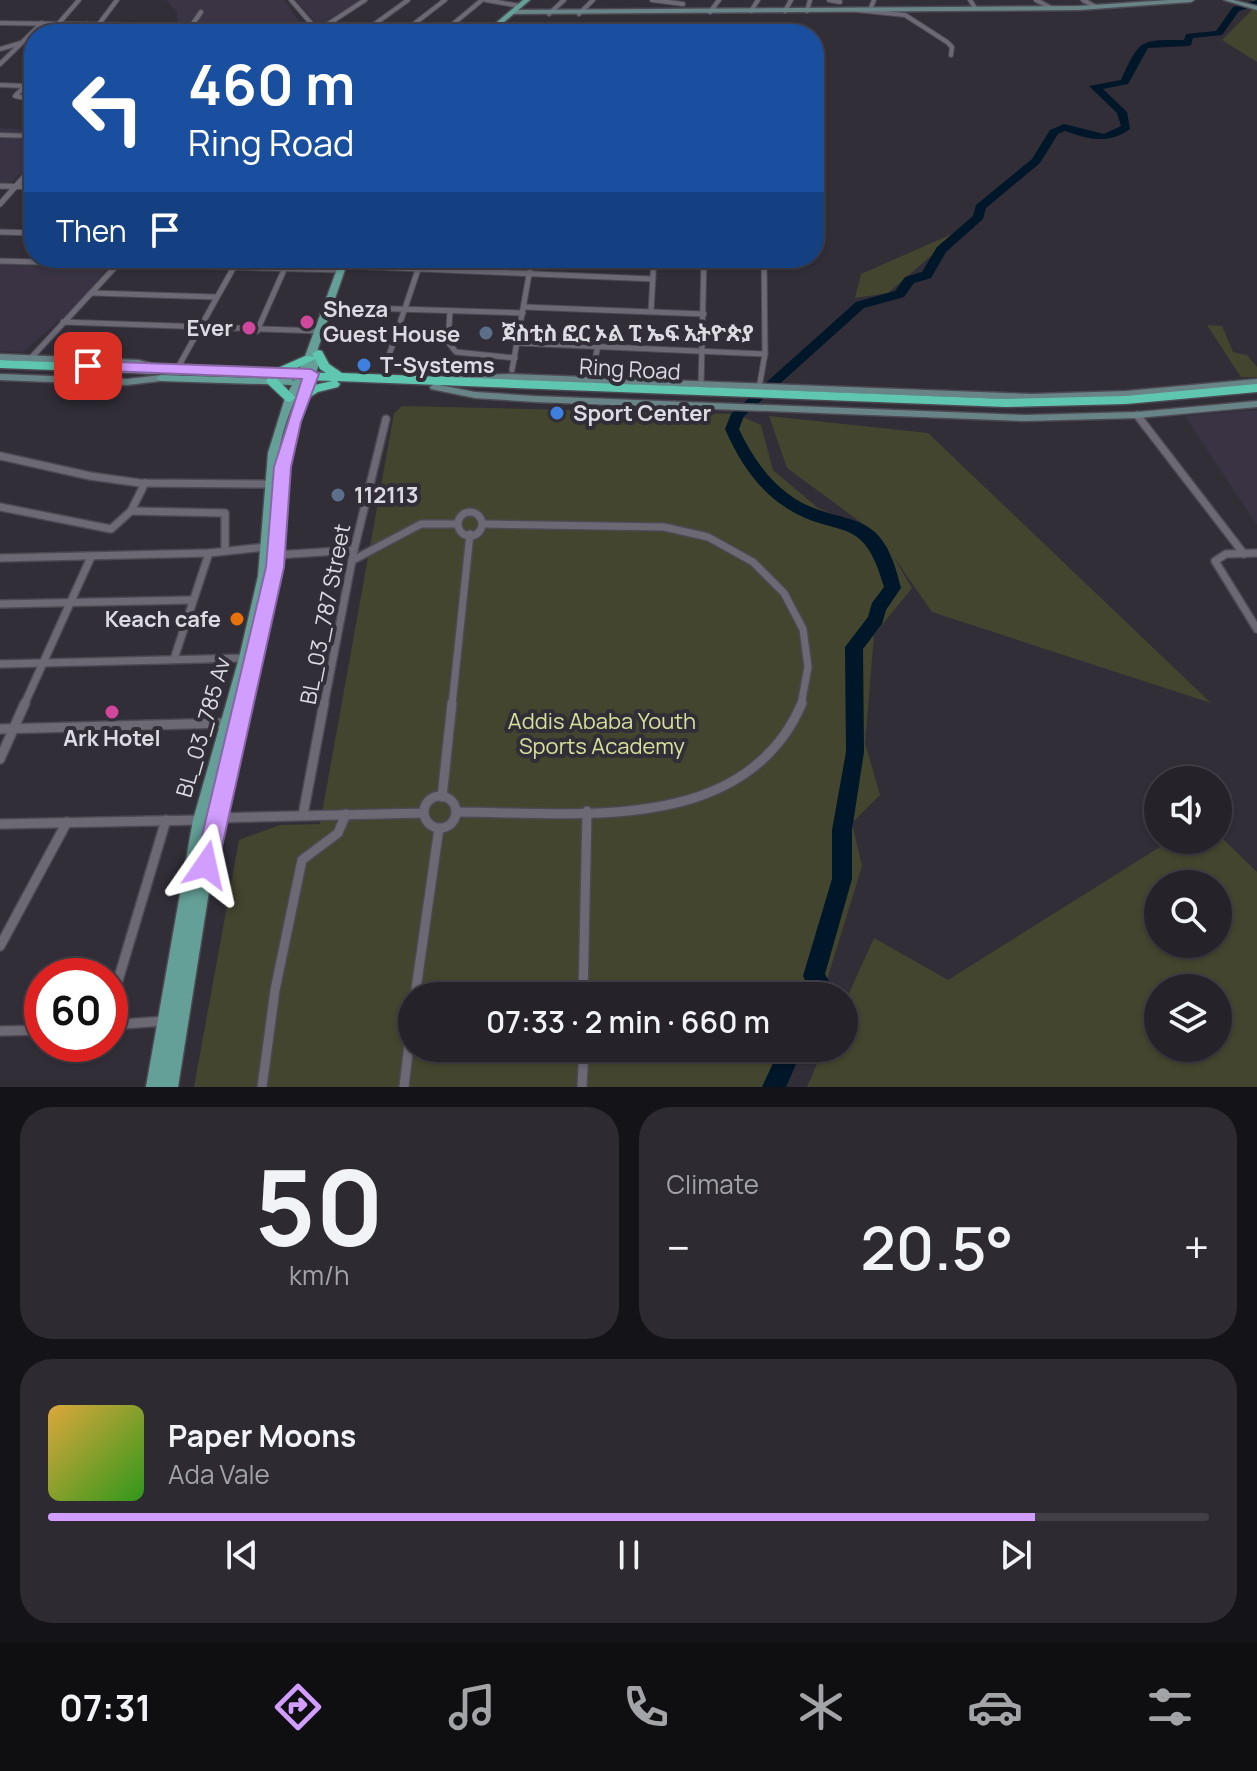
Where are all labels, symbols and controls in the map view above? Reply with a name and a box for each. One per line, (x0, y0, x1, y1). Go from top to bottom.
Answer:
text: 460 m (188, 45, 355, 122)
icon: left (56, 56, 160, 160)
text: Ring Road (188, 118, 354, 167)
icon: arrive (143, 208, 187, 252)
text: Then (56, 210, 127, 251)
place label: Sheza Guest House (323, 294, 460, 349)
place label: Ever (186, 313, 233, 343)
marker: Sheza Guest House (298, 313, 316, 331)
place label: ጀስቲስ ፎር ኦል ፒ ኤፍ ኢትዮጵያ (502, 318, 754, 348)
marker: Ever (240, 319, 258, 337)
marker: ጀስቲስ ፎር ኦል ፒ ኤፍ ኢትዮጵያ (477, 324, 495, 342)
pin (54, 332, 122, 400)
icon: arrive (66, 344, 110, 388)
place label: T-Systems (380, 350, 495, 380)
street label: Ring Road (578, 351, 682, 387)
marker: T-Systems (355, 356, 373, 374)
place label: Sport Center (573, 398, 711, 428)
marker: Sport Center (548, 404, 566, 422)
place label: 112113 (354, 480, 418, 510)
marker: 112113 (329, 486, 347, 504)
street label: BL_03_787 Street (293, 521, 357, 707)
place label: Keach cafe (105, 604, 221, 634)
marker: Keach cafe (228, 610, 246, 628)
street label: BL_03_785 Av (169, 653, 237, 801)
marker: Ark Hotel (103, 703, 121, 721)
park label: Addis Ababa Youth Sports Academy (508, 706, 696, 761)
place label: Ark Hotel (63, 723, 161, 753)
map controls (1144, 766, 1232, 1062)
button: sound (1144, 766, 1232, 854)
position arrow (164, 823, 248, 907)
button: search (1144, 870, 1232, 958)
speed limit sign: 60 (24, 958, 128, 1062)
button: layers (1144, 974, 1232, 1062)
text: 07:33 · 2 min · 660 m (486, 1001, 770, 1042)
text: 50 (255, 1134, 384, 1276)
text: Climate (667, 1166, 759, 1202)
text: 20.5° (860, 1206, 1013, 1288)
text: − (667, 1217, 690, 1277)
text: + (1184, 1217, 1209, 1277)
text: km/h (289, 1257, 349, 1293)
text: Paper Moons (168, 1415, 356, 1456)
text: Ada Vale (168, 1456, 270, 1492)
icon: previous (220, 1533, 264, 1577)
icon: pause (607, 1533, 651, 1577)
icon: next (994, 1533, 1038, 1577)
icon: directions (270, 1679, 326, 1735)
icon: music (444, 1679, 500, 1735)
icon: phone (618, 1679, 674, 1735)
icon: climate (793, 1679, 849, 1735)
icon: car (967, 1679, 1023, 1735)
icon: filters (1142, 1679, 1198, 1735)
text: 07:31 (59, 1683, 151, 1732)

